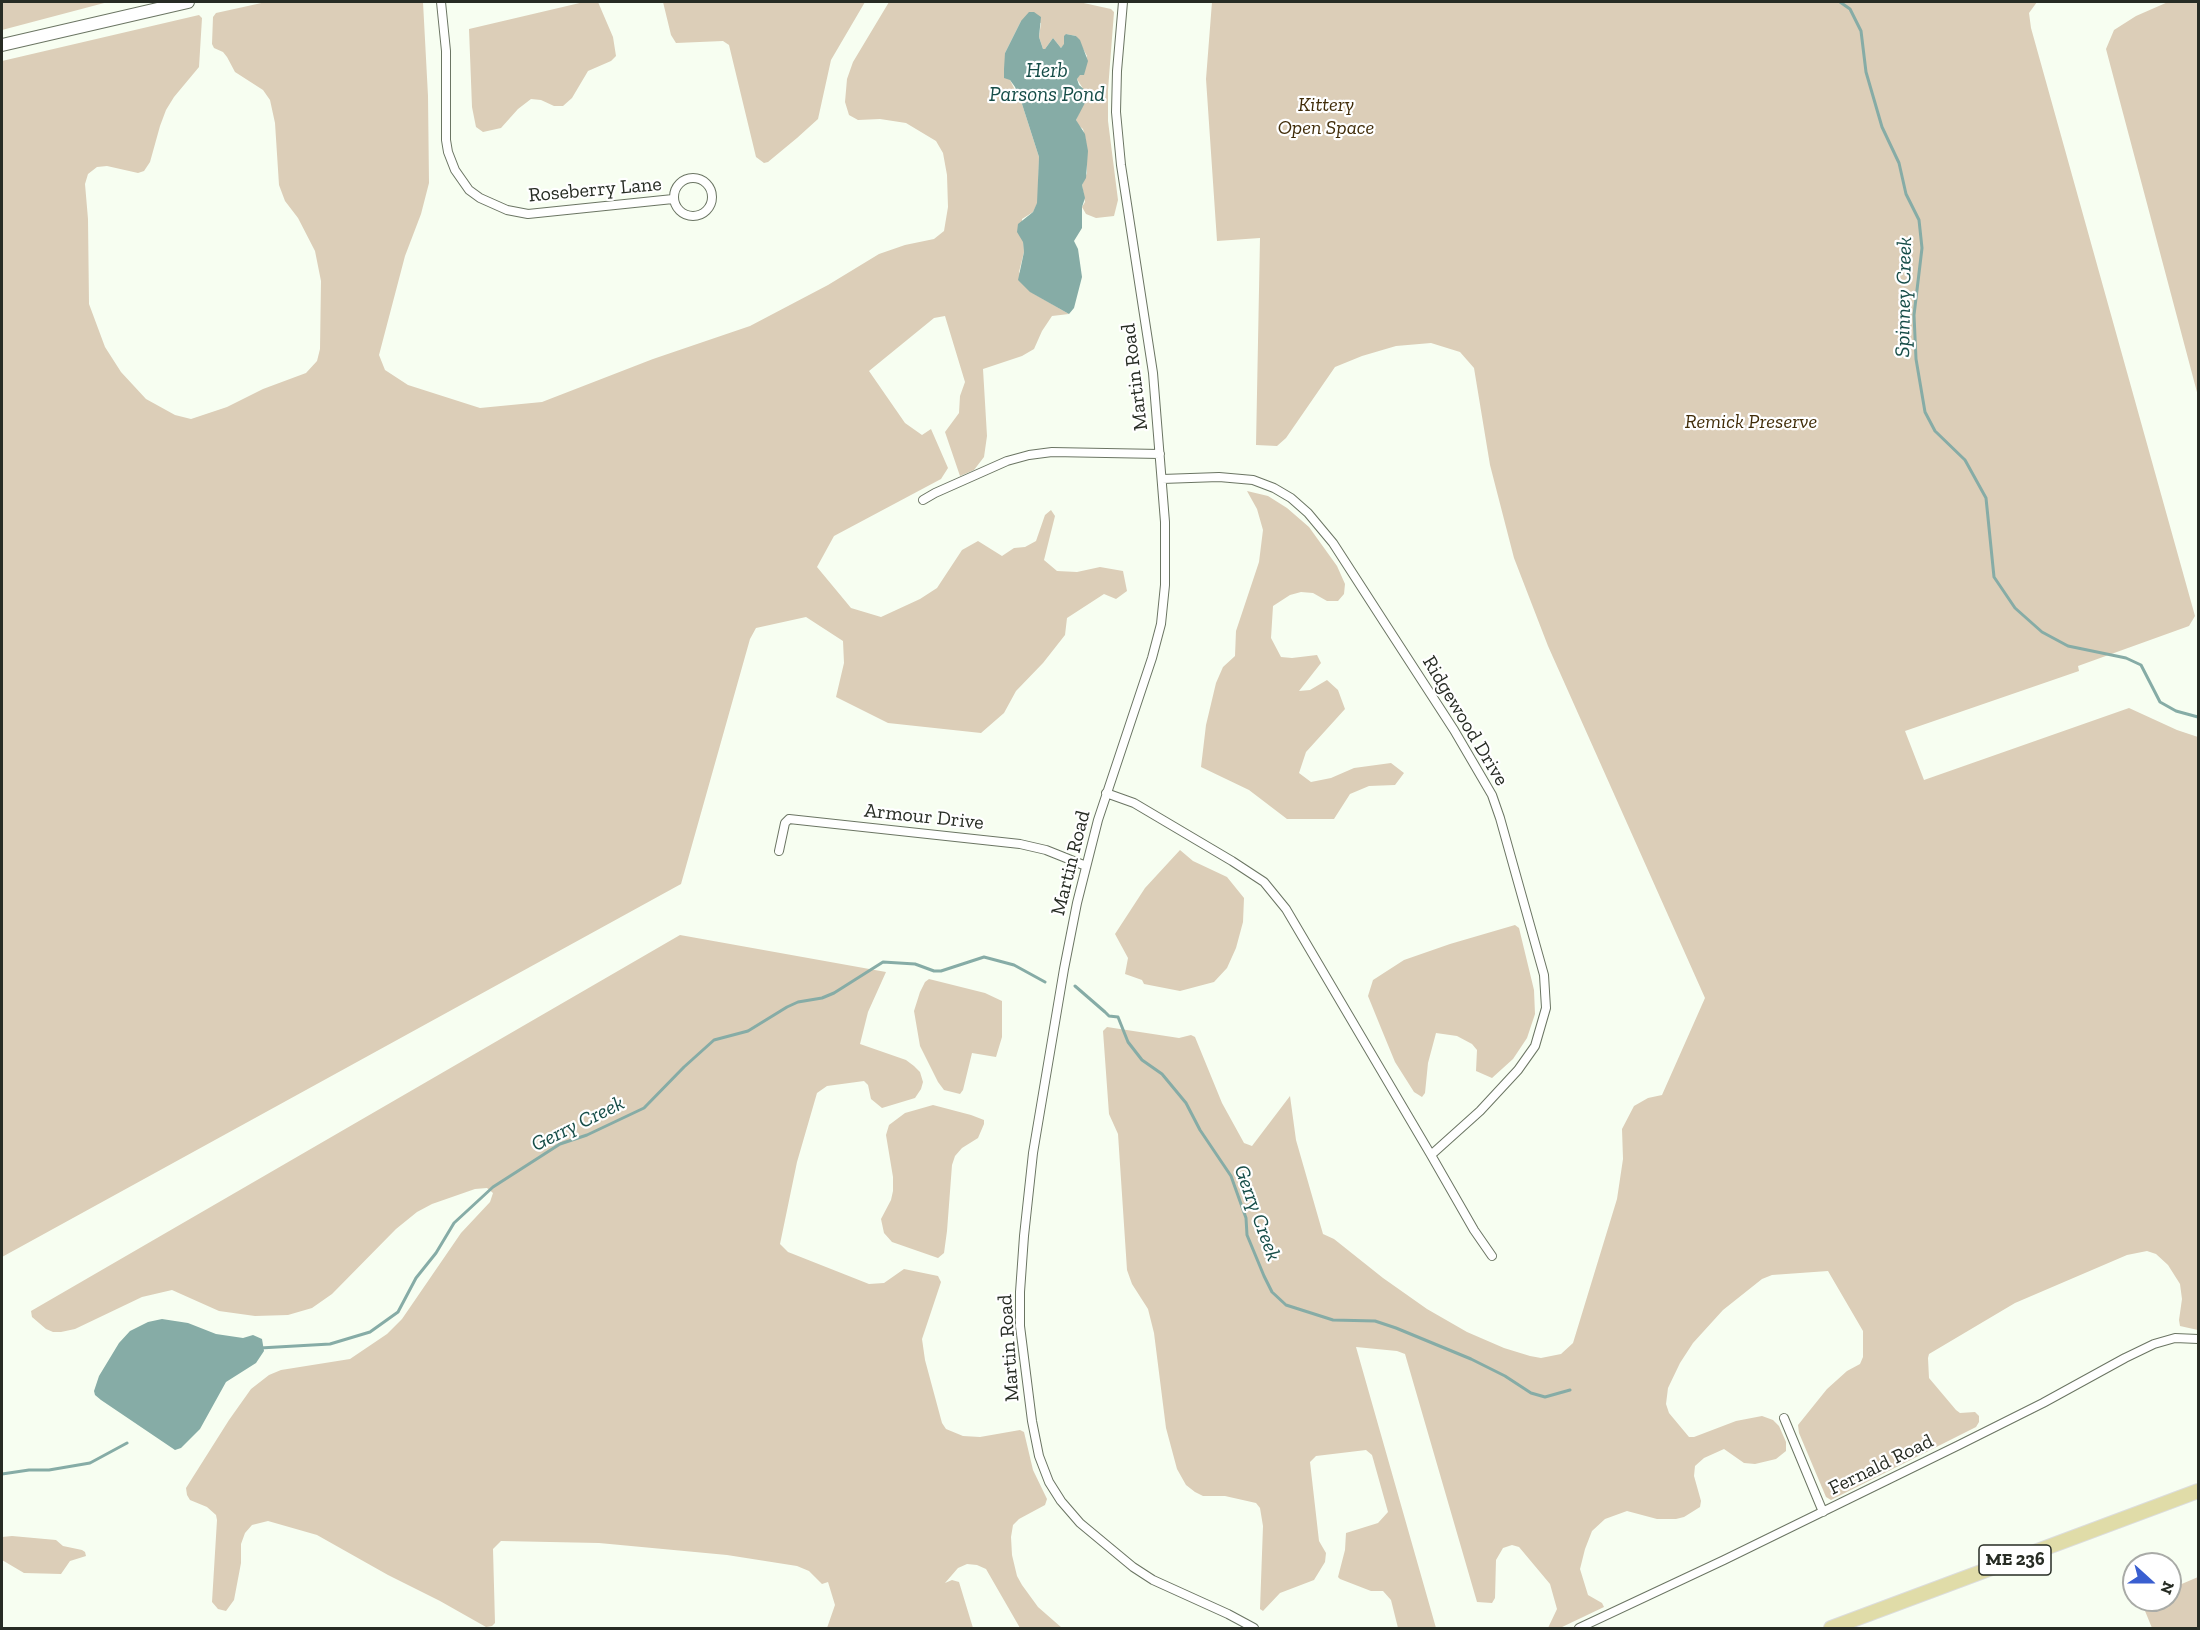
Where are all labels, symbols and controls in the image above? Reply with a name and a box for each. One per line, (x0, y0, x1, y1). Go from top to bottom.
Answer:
water label: Herb Parsons Pond (989, 58, 1105, 108)
park label: Kittery Open Space (1278, 93, 1374, 140)
street label: Roseberry Lane (527, 172, 663, 208)
water label: Spinney Creek (1890, 236, 1918, 358)
street label: Martin Road (1117, 322, 1153, 432)
park label: Remick Preserve (1685, 410, 1817, 434)
street label: Ridgewood Drive (1417, 652, 1513, 790)
street label: Armour Drive (863, 799, 985, 835)
street label: Martin Road (1046, 808, 1096, 918)
water label: Gerry Creek (527, 1091, 629, 1157)
water label: Gerry Creek (1228, 1162, 1286, 1264)
street label: Martin Road (993, 1294, 1025, 1402)
street label: Fernald Road (1825, 1429, 1937, 1501)
road number: ME 236 (1979, 1545, 2051, 1575)
north arrow (2122, 1552, 2182, 1612)
text: N (2156, 1579, 2178, 1597)

